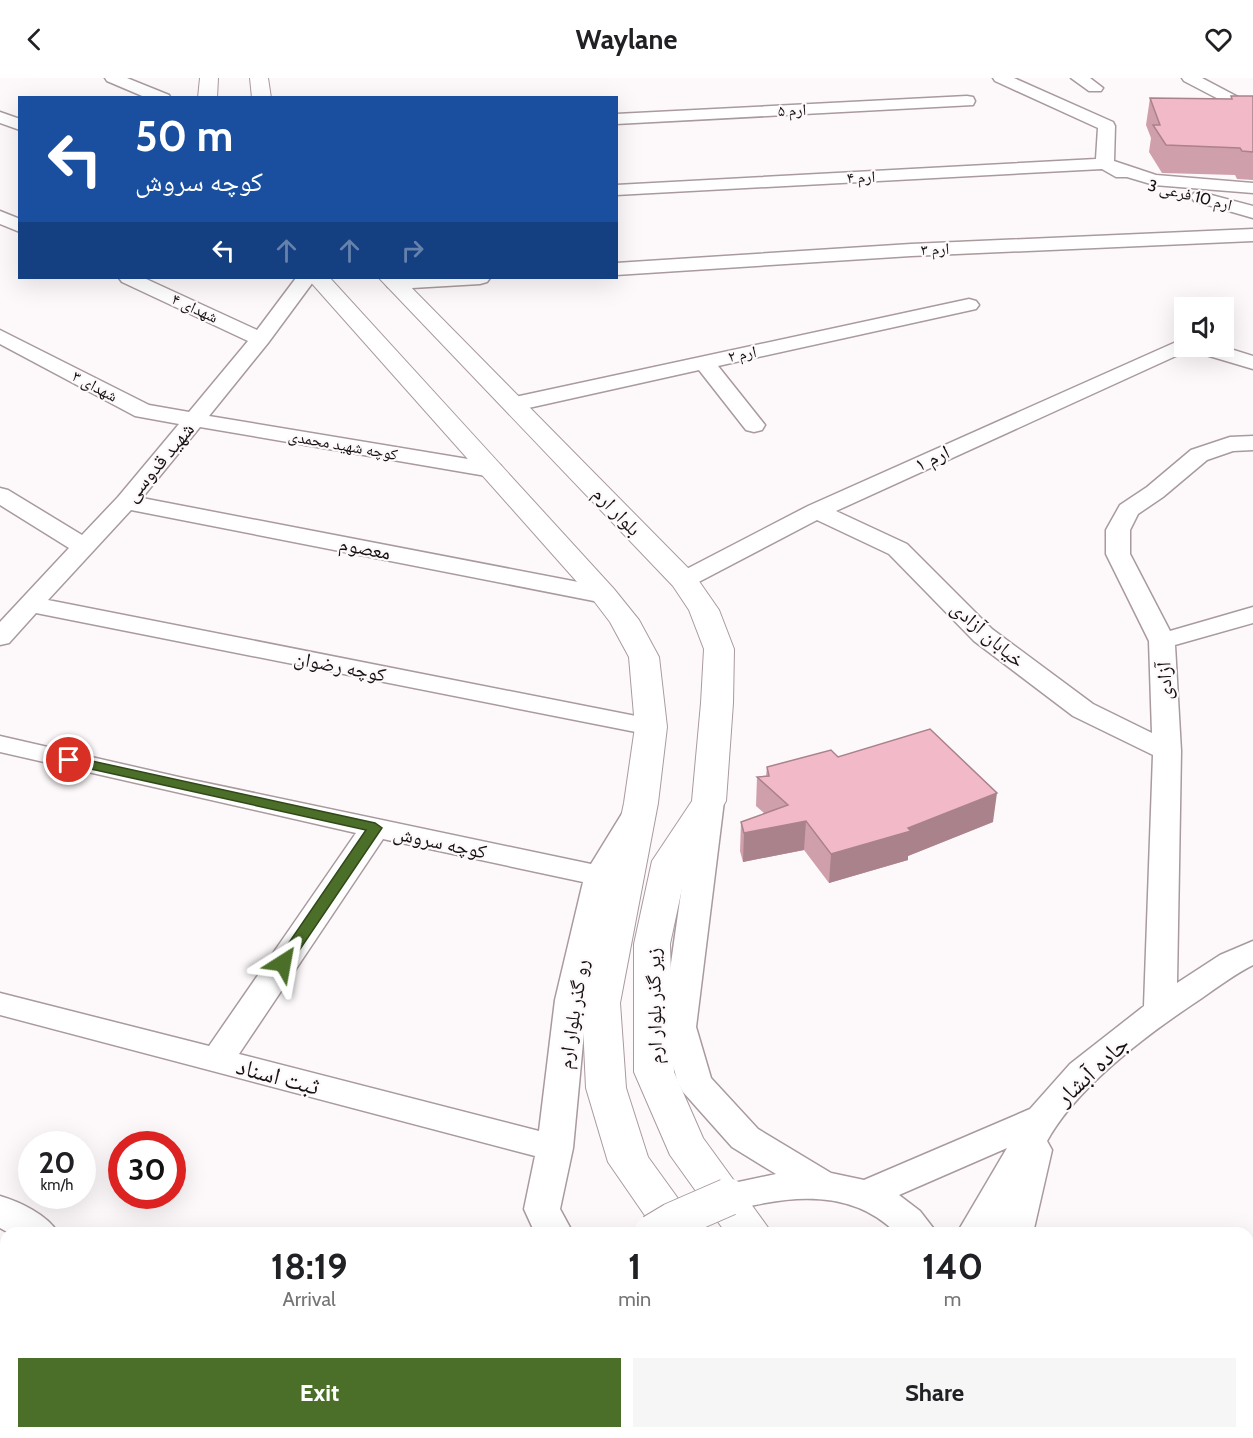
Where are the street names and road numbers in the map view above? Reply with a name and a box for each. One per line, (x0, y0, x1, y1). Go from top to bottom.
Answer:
street label: ارم ۵ (777, 100, 807, 121)
street label: ارم ۴ (846, 167, 876, 188)
street label: ارم 10 فرعی 3 (1146, 175, 1234, 216)
street label: ارم ۳ (920, 239, 950, 260)
street label: شهدای ۴ (168, 289, 221, 328)
street label: ارم ۲ (726, 342, 758, 367)
street label: شهدای ۳ (69, 366, 121, 407)
street label: شهید قدوسی (119, 417, 199, 507)
street label: کوچه شهید محمدی (287, 426, 400, 465)
street label: ارم ۱ (911, 440, 954, 478)
street label: بلوار ارم (586, 481, 646, 542)
street label: معصوم (337, 531, 393, 567)
street label: خیابان آزادی (946, 596, 1030, 673)
street label: کوچه رضوان (292, 645, 388, 687)
street label: آزادی (1151, 661, 1177, 700)
street label: کوچه سروش (391, 820, 489, 864)
street label: زیر گذر بلوار ارم (641, 948, 669, 1064)
street label: رو گذر بلوار ارم (552, 958, 595, 1071)
street label: جاده آبشار (1048, 1029, 1135, 1112)
street label: ثبت اسناد (233, 1051, 323, 1101)

